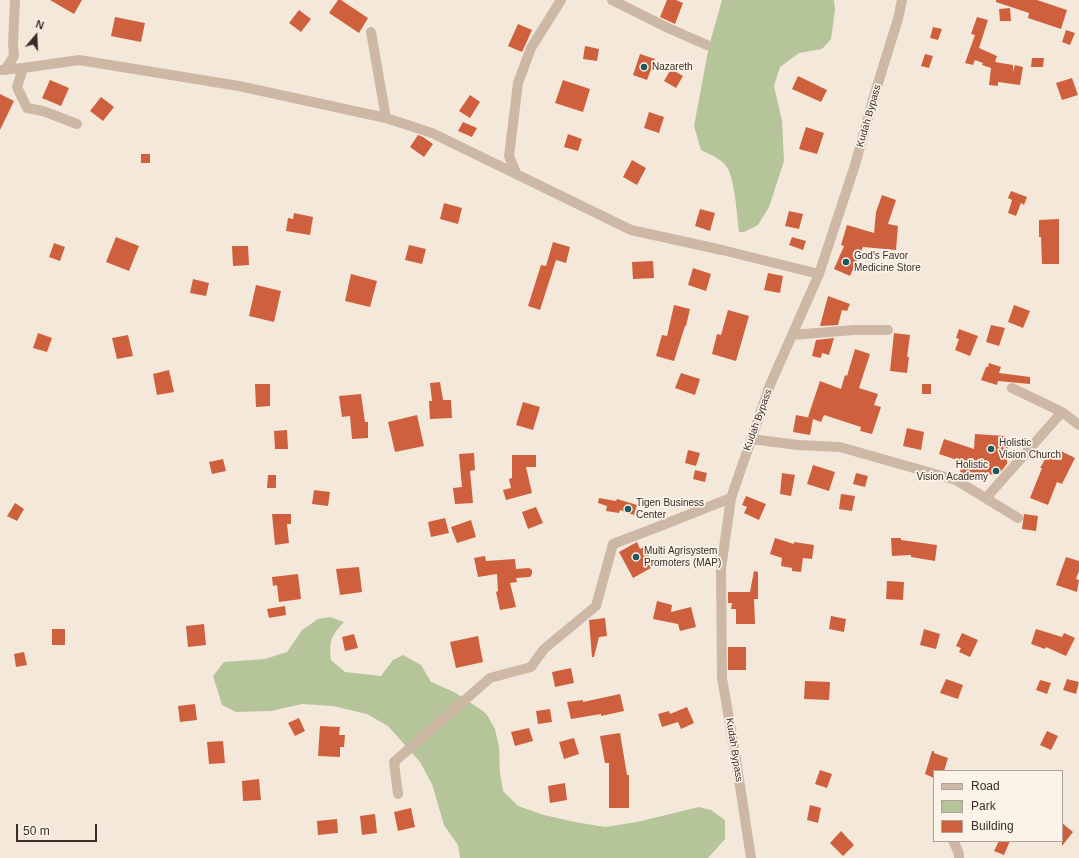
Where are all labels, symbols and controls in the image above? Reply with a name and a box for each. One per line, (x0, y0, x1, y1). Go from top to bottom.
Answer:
north arrow (16, 16, 56, 56)
text: N (34, 18, 46, 32)
place label: Nazareth (652, 61, 693, 73)
marker: Nazareth (639, 62, 649, 72)
street label: Kudah Bypass (854, 83, 884, 149)
place label: God's Favor Medicine Store (854, 250, 921, 274)
marker: God's Favor Medicine Store (841, 257, 851, 267)
street label: Kudah Bypass (741, 388, 775, 452)
place label: Holistic Vision Church (999, 437, 1061, 460)
marker: Holistic Vision Church (986, 444, 996, 454)
place label: Holistic Vision Academy (916, 459, 988, 482)
marker: Holistic Vision Academy (991, 466, 1001, 476)
place label: Tigen Business Center (636, 497, 704, 520)
marker: Tigen Business Center (623, 504, 633, 514)
place label: Multi Agrisystem Promoters (MAP) (644, 545, 721, 568)
marker: Multi Agrisystem Promoters (MAP) (631, 552, 641, 562)
street label: Kudah Bypass (723, 717, 745, 783)
legend (933, 770, 1063, 842)
text: Road (971, 779, 1000, 793)
text: Park (971, 799, 996, 813)
scale bar (18, 816, 99, 842)
text: Building (971, 819, 1014, 833)
text: 50 m (23, 824, 50, 838)

